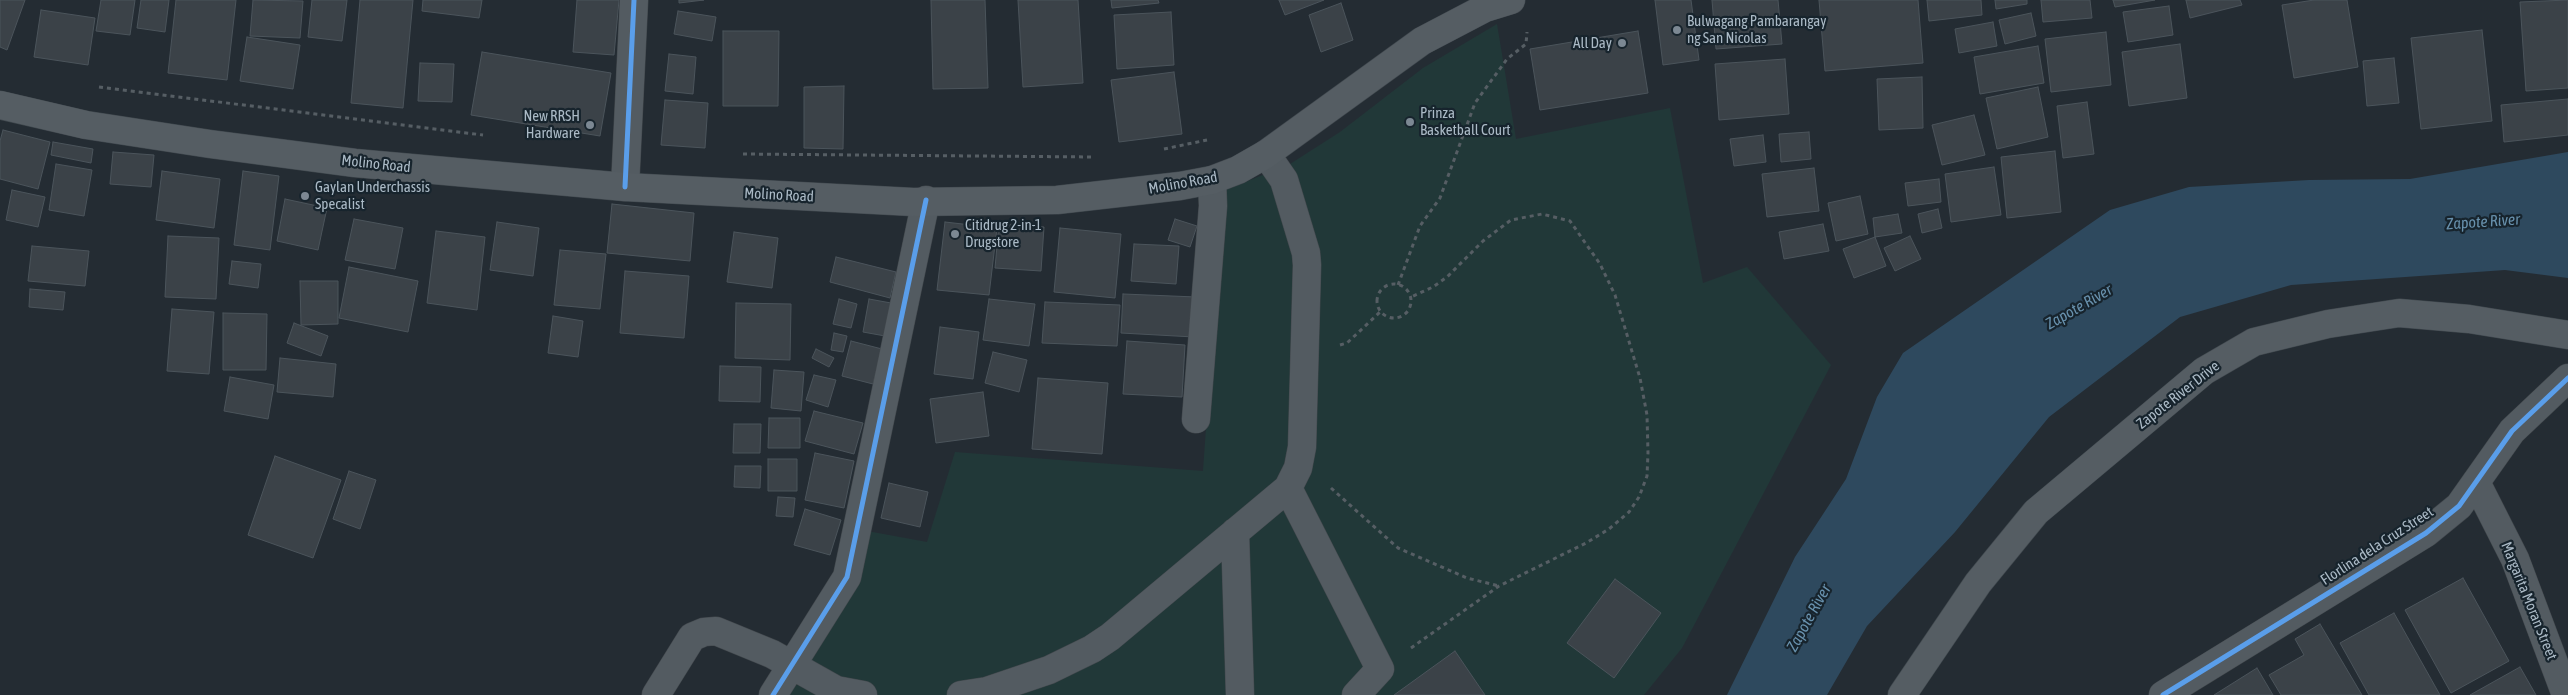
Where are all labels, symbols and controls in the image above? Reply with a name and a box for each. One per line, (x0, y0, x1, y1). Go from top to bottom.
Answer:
place label: Bulwagang Pambarangay ng San Nicolas (1687, 12, 1826, 47)
marker: Bulwagang Pambarangay ng San Nicolas (1671, 24, 1683, 36)
place label: All Day (1573, 34, 1612, 52)
marker: All Day (1616, 37, 1628, 49)
place label: Prinza Basketball Court (1420, 104, 1511, 139)
place label: New RRSH Hardware (523, 107, 580, 142)
marker: Prinza Basketball Court (1404, 116, 1416, 128)
marker: New RRSH Hardware (584, 119, 596, 131)
street label: Molino Road (340, 151, 412, 177)
street label: Molino Road (1147, 168, 1219, 198)
place label: Gaylan Underchassis Specalist (315, 178, 430, 213)
street label: Molino Road (744, 184, 814, 206)
marker: Gaylan Underchassis Specalist (299, 190, 311, 202)
water label: Zapote River (2446, 210, 2520, 234)
place label: Citidrug 2-in-1 Drugstore (965, 216, 1042, 251)
marker: Citidrug 2-in-1 Drugstore (949, 228, 961, 240)
water label: Zapote River (2042, 280, 2116, 334)
street label: Zapote River Drive (2133, 357, 2223, 433)
street label: Florlina dela Cruz Street (2317, 503, 2437, 589)
street label: Margarita Moran Street (2497, 539, 2561, 663)
water label: Zapote River (1783, 581, 1835, 655)

